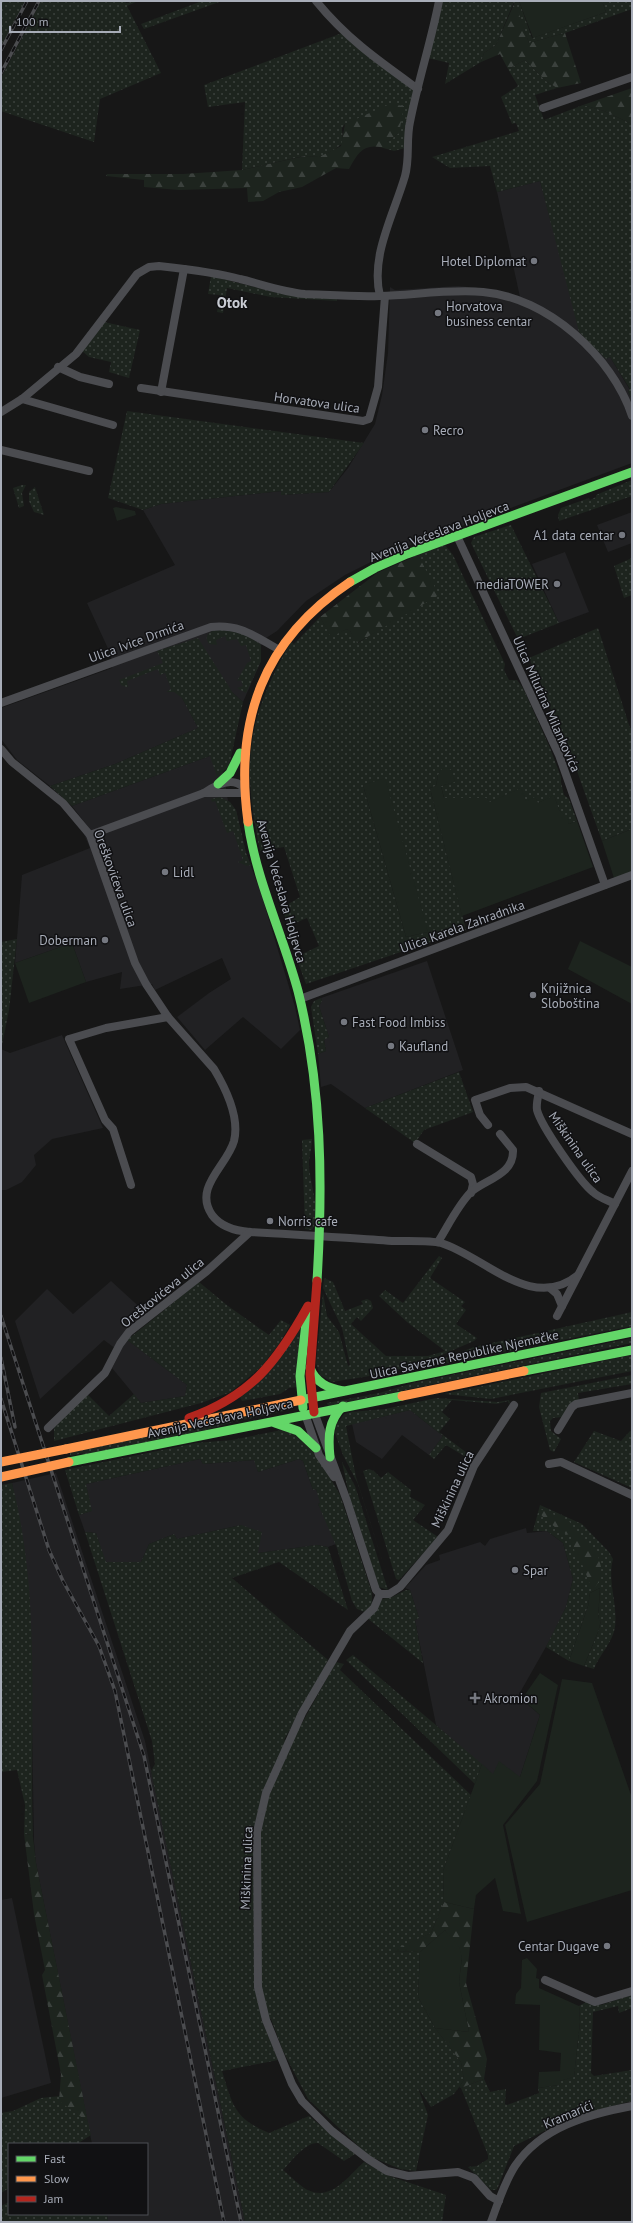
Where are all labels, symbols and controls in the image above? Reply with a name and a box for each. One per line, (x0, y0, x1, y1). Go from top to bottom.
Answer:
scale bar (10, 8, 120, 34)
text: 100 m (16, 14, 49, 29)
place label: Hotel Diplomat (441, 253, 527, 270)
marker: Hotel Diplomat (529, 256, 539, 266)
district label: Otok (217, 293, 248, 312)
place label: Horvatova business centar (446, 298, 532, 330)
marker: Horvatova business centar (433, 308, 443, 318)
street label: Horvatova ulica (273, 388, 361, 417)
place label: Recro (433, 422, 464, 439)
marker: Recro (420, 425, 430, 435)
street label: Avenija Većeslava Holjevca (367, 497, 511, 566)
place label: A1 data centar (534, 527, 615, 544)
marker: A1 data centar (617, 530, 627, 540)
place label: mediaTOWER (476, 576, 549, 593)
marker: mediaTOWER (552, 579, 562, 589)
street label: Ulica Ivice Drmića (86, 616, 186, 667)
street label: Ulica Milutina Milankovića (509, 634, 584, 775)
street label: Avenija Većeslava Holjevca (253, 817, 310, 965)
street label: Oreškovićeva ulica (90, 827, 141, 929)
place label: Lidl (173, 864, 194, 881)
marker: Lidl (160, 867, 170, 877)
street label: Ulica Karela Zahradnika (397, 896, 527, 957)
place label: Doberman (39, 932, 97, 949)
marker: Doberman (100, 935, 110, 945)
place label: Knjižnica Sloboština (541, 980, 600, 1012)
marker: Knjižnica Sloboština (528, 990, 538, 1000)
place label: Fast Food Imbiss (352, 1014, 445, 1031)
marker: Fast Food Imbiss (339, 1017, 349, 1027)
place label: Kaufland (399, 1038, 448, 1055)
marker: Kaufland (386, 1041, 396, 1051)
street label: Miškinina ulica (545, 1108, 606, 1186)
place label: Norris cafe (278, 1213, 338, 1230)
marker: Norris cafe (265, 1216, 275, 1226)
street label: Oreškovićeva ulica (117, 1253, 208, 1331)
street label: Ulica Savezne Republike Njemačke (368, 1326, 560, 1383)
street label: Avenija Većeslava Holjevca (146, 1395, 294, 1442)
street label: Miškinina ulica (427, 1448, 478, 1531)
place label: Spar (523, 1562, 548, 1579)
marker: Spar (510, 1565, 520, 1575)
place label: Akromion (484, 1690, 537, 1707)
marker: Akromion (469, 1692, 481, 1704)
street label: Miškinina ulica (237, 1826, 256, 1910)
place label: Centar Dugave (518, 1938, 599, 1955)
marker: Centar Dugave (602, 1941, 612, 1951)
street label: Kramarići (541, 2096, 596, 2133)
legend (8, 2143, 148, 2215)
text: Fast (44, 2151, 65, 2166)
text: Slow (44, 2171, 69, 2186)
text: Jam (43, 2191, 63, 2206)

